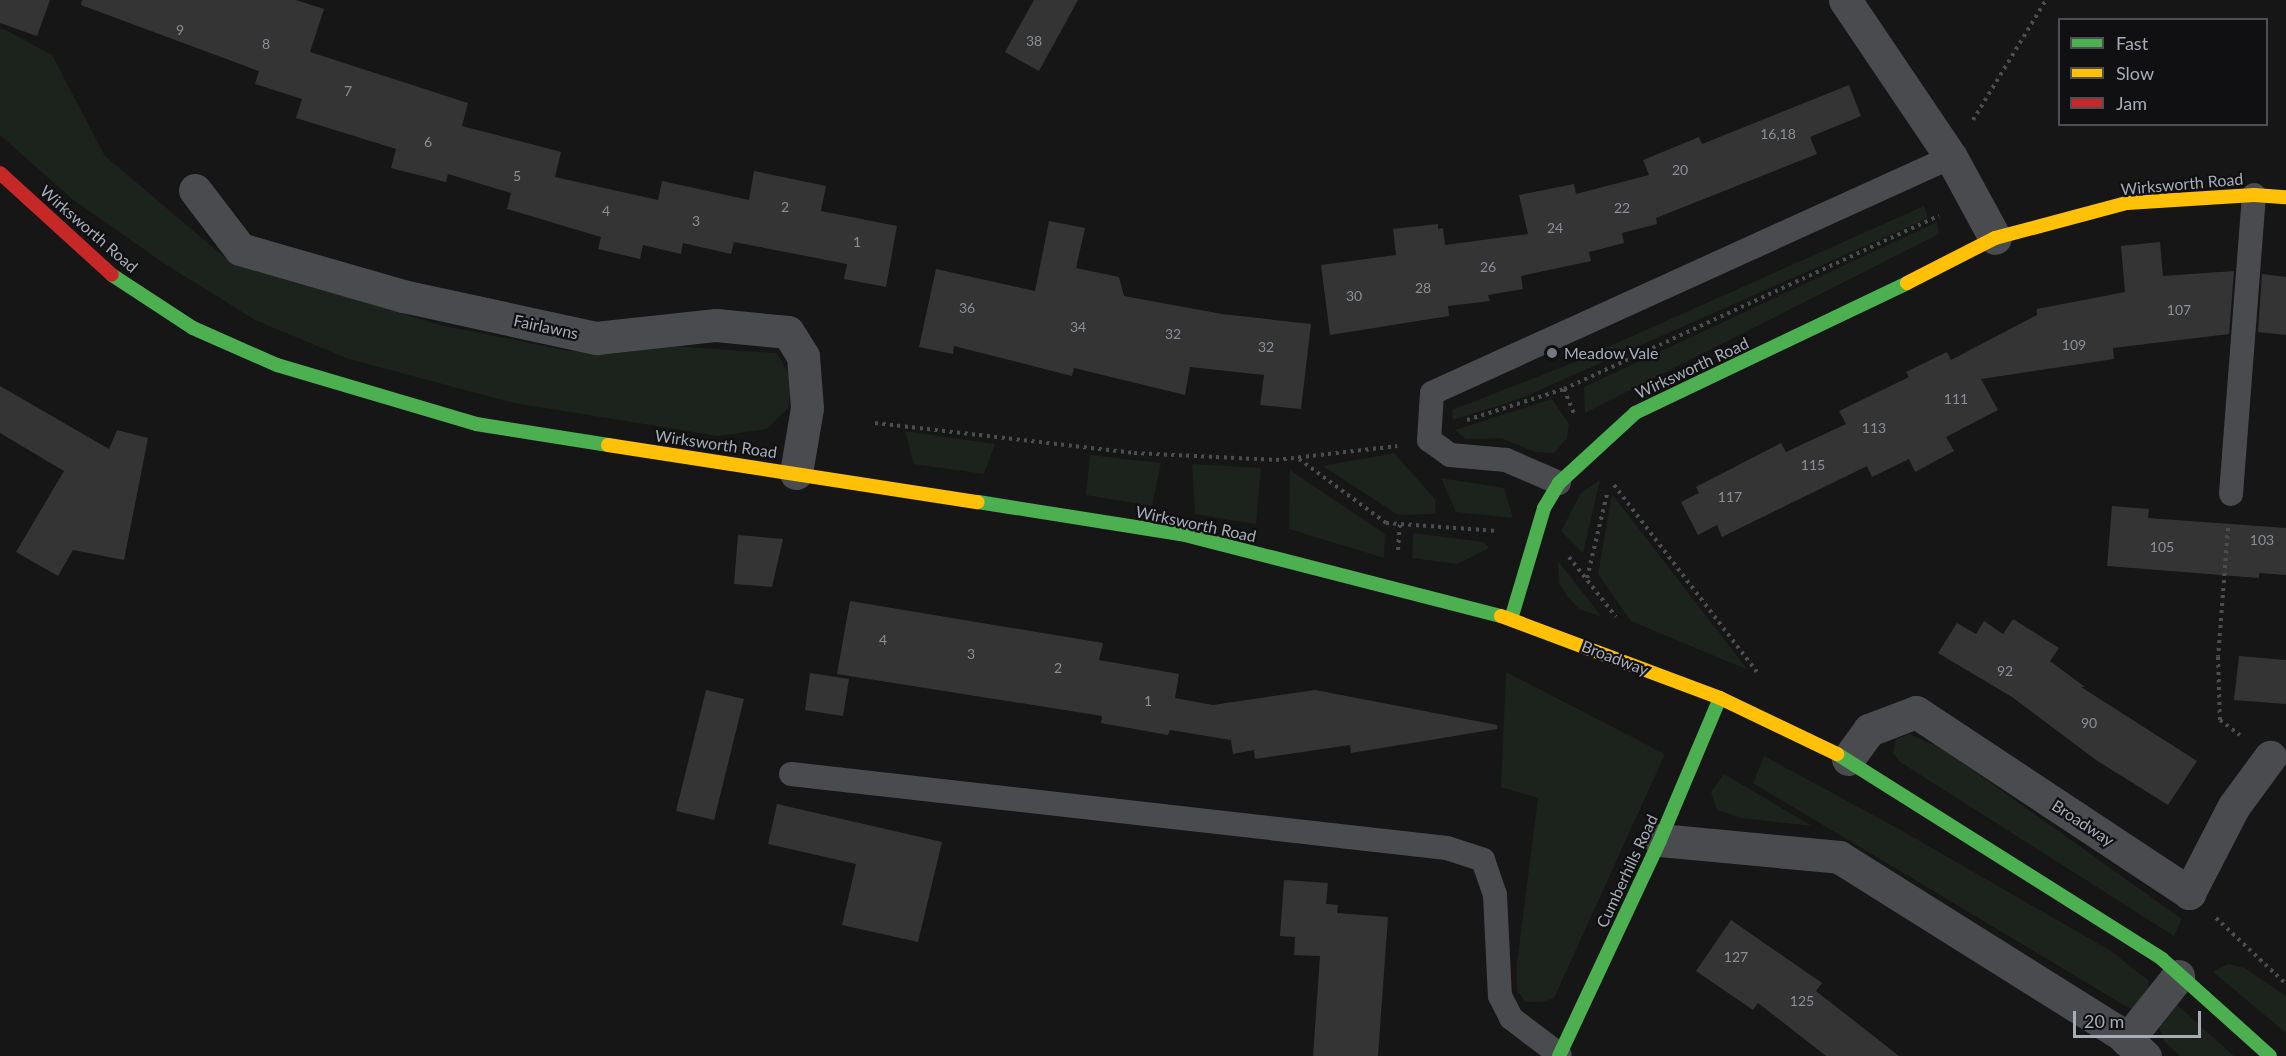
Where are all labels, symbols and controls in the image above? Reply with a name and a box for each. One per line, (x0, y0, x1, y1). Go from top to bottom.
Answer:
legend (2058, 18, 2268, 126)
house number: 9 (176, 22, 184, 38)
text: Fast (2116, 32, 2148, 54)
house number: 38 (1026, 33, 1042, 49)
house number: 8 (262, 36, 270, 52)
text: Slow (2116, 62, 2154, 84)
house number: 7 (344, 83, 352, 99)
text: Jam (2116, 92, 2147, 114)
house number: 16,18 (1760, 126, 1796, 142)
house number: 6 (424, 134, 432, 150)
house number: 20 (1672, 162, 1688, 178)
house number: 5 (513, 168, 521, 184)
street label: Wirksworth Road (2120, 169, 2244, 199)
street label: Wirksworth Road (36, 181, 142, 277)
house number: 2 (781, 199, 789, 215)
house number: 22 (1614, 200, 1630, 216)
house number: 4 (602, 203, 610, 219)
house number: 3 (692, 213, 700, 229)
house number: 24 (1547, 220, 1563, 236)
house number: 1 (853, 234, 861, 250)
house number: 26 (1480, 259, 1496, 275)
house number: 28 (1415, 280, 1431, 296)
house number: 30 (1346, 288, 1362, 304)
house number: 36 (959, 300, 975, 316)
house number: 107 (2167, 302, 2191, 318)
street label: Fairlawns (512, 311, 580, 343)
house number: 34 (1070, 319, 1086, 335)
house number: 32 (1165, 326, 1181, 342)
street label: Wirksworth Road (1632, 333, 1752, 403)
house number: 109 (2062, 337, 2086, 353)
house number: 32 (1258, 339, 1274, 355)
place label: Meadow Vale (1564, 343, 1659, 363)
marker: Meadow Vale (1545, 346, 1559, 360)
house number: 111 (1944, 391, 1968, 407)
house number: 113 (1862, 420, 1886, 436)
street label: Wirksworth Road (654, 426, 778, 462)
house number: 115 (1801, 457, 1825, 473)
house number: 117 (1718, 489, 1742, 505)
street label: Wirksworth Road (1134, 502, 1258, 546)
house number: 103 (2250, 532, 2274, 548)
house number: 105 (2150, 539, 2174, 555)
house number: 4 (879, 632, 887, 648)
street label: Broadway (1579, 636, 1651, 680)
house number: 3 (967, 646, 975, 662)
house number: 2 (1054, 660, 1062, 676)
house number: 92 (1997, 663, 2013, 679)
house number: 1 (1144, 693, 1152, 709)
house number: 90 (2081, 715, 2097, 731)
street label: Broadway (2048, 796, 2118, 850)
street label: Cumberhills Road (1592, 811, 1662, 931)
house number: 127 (1724, 949, 1748, 965)
house number: 125 (1790, 993, 1814, 1009)
scale bar (2076, 999, 2204, 1037)
text: 20 m (2084, 1010, 2124, 1032)

